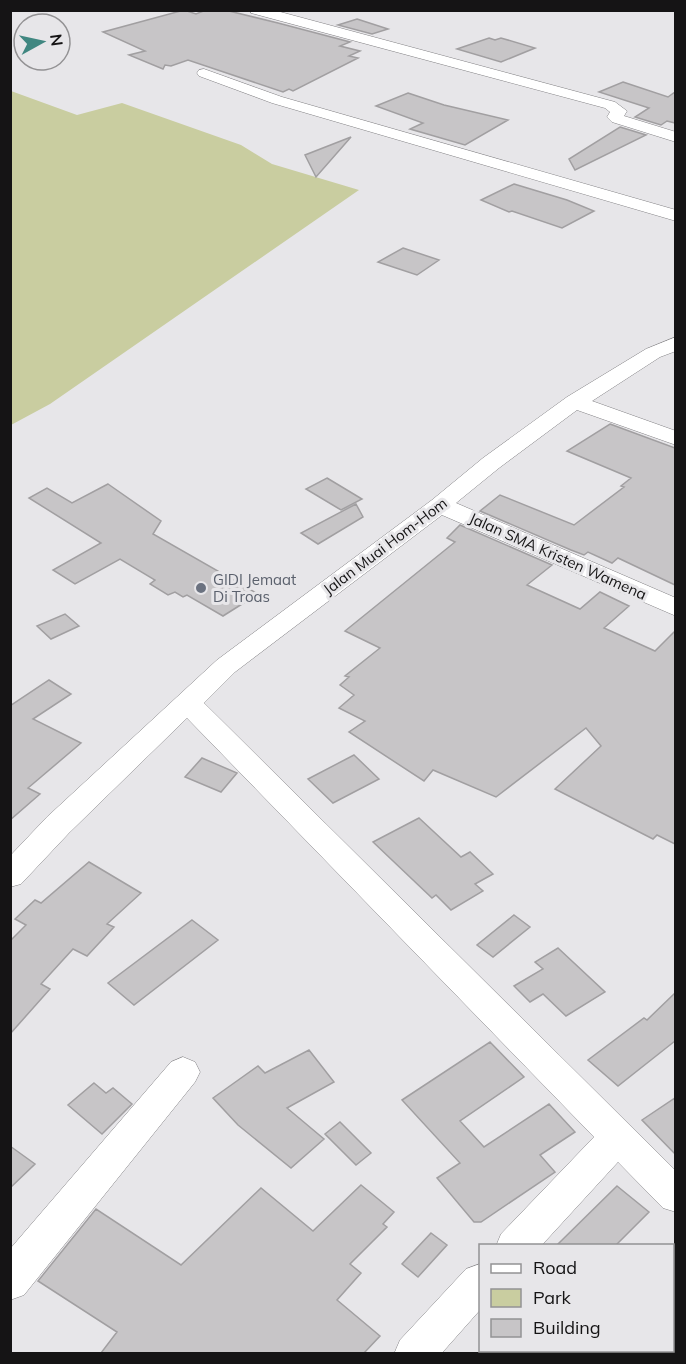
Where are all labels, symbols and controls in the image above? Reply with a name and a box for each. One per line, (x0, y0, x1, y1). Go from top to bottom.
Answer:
north arrow (12, 12, 72, 72)
text: N (46, 33, 68, 47)
street label: Jalan Muai Hom-Hom (319, 493, 451, 599)
street label: Jalan SMA Kristen Wamena (466, 508, 650, 604)
place label: GIDI Jemaat Di Troas (213, 570, 296, 606)
marker: GIDI Jemaat Di Troas (194, 581, 208, 595)
legend (479, 1244, 674, 1352)
text: Road (533, 1256, 577, 1279)
text: Park (533, 1286, 572, 1309)
text: Building (533, 1316, 601, 1339)

